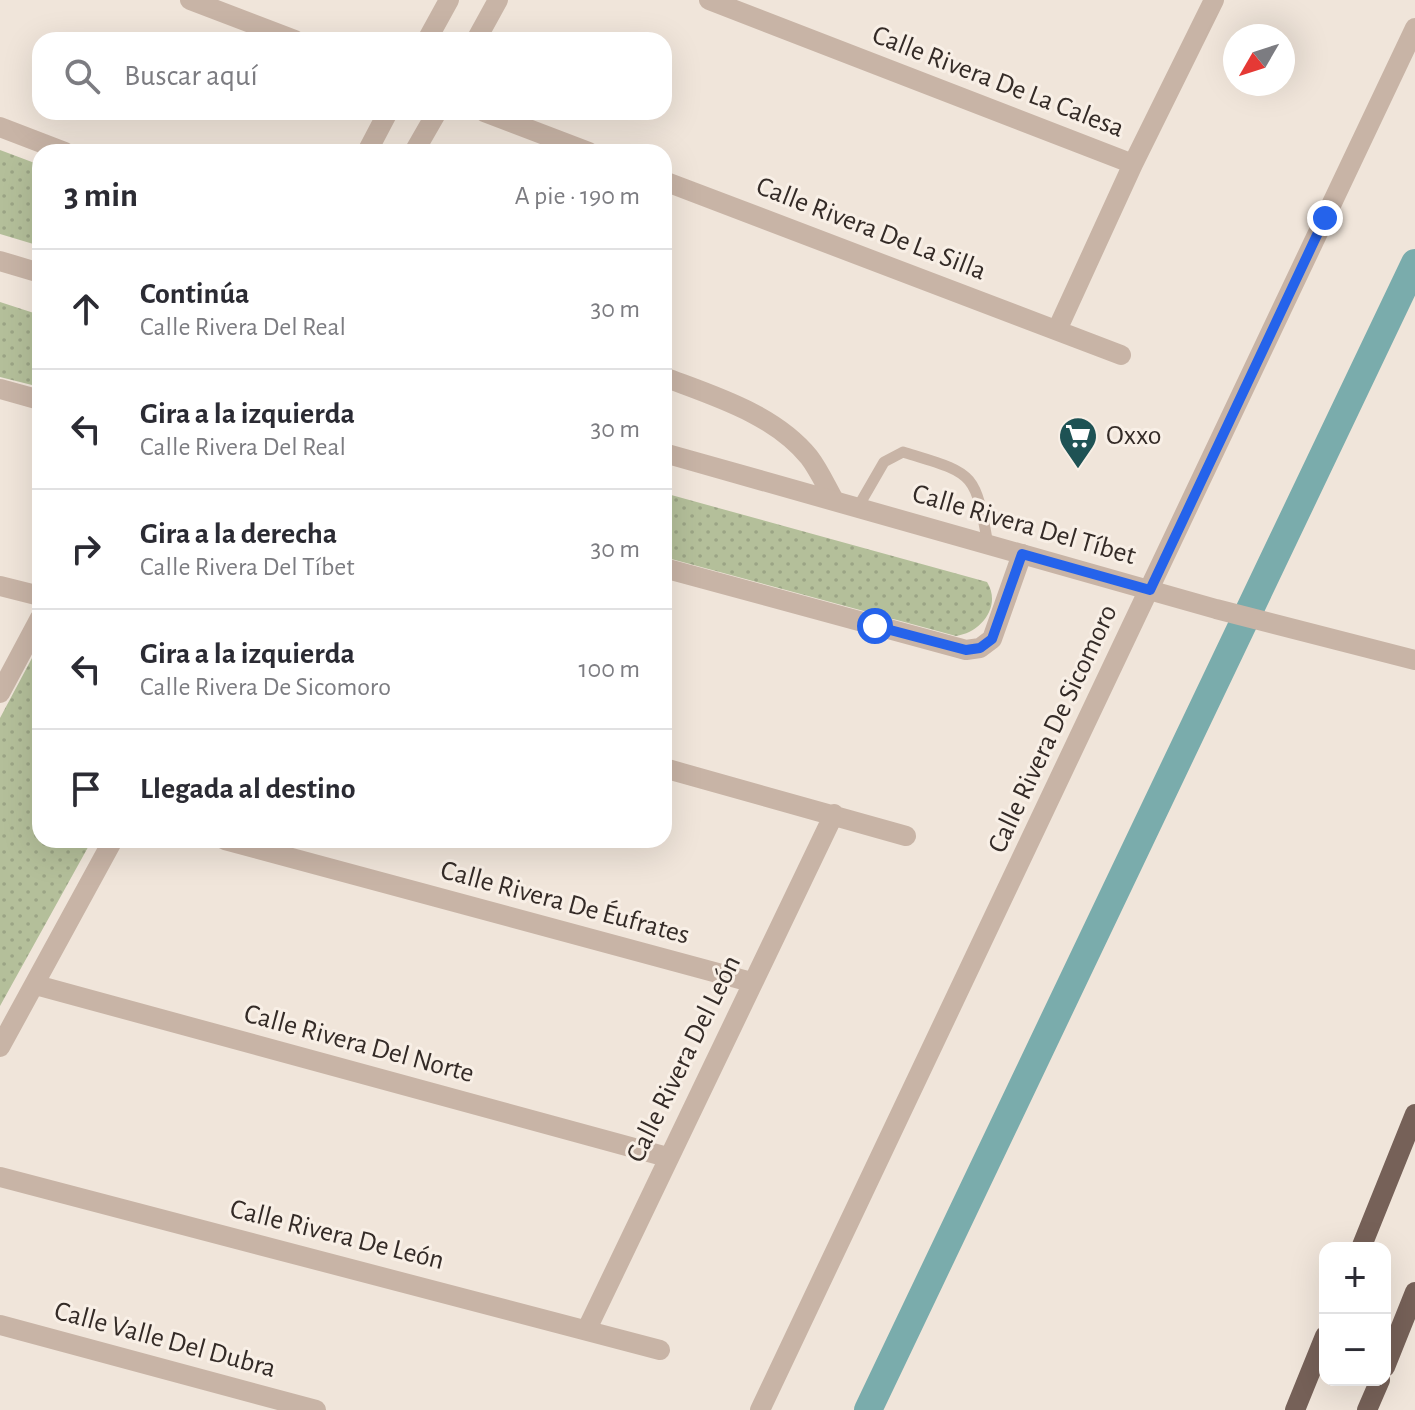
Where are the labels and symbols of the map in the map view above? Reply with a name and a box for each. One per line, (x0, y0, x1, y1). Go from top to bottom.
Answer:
street label: Calle Rivera De La Calesa (868, 21, 1128, 143)
north arrow (1223, 24, 1295, 96)
street label: Calle Rivera De La Silla (752, 172, 990, 286)
route end (1307, 200, 1343, 236)
supermarket icon: Oxxo (1057, 415, 1099, 470)
place label: Oxxo (1106, 422, 1161, 450)
street label: Calle Rivera Del Tíbet (909, 480, 1139, 570)
street label: Calle Rivera De Sicomoro (983, 601, 1123, 857)
route start (857, 608, 893, 644)
street label: Calle Rivera De Éufrates (438, 853, 693, 950)
street label: Calle Rivera Del León (622, 951, 746, 1167)
street label: Calle Rivera Del Norte (241, 1000, 477, 1088)
street label: Calle Rivera De León (227, 1195, 447, 1275)
street label: Calle Valle Del Dubra (51, 1297, 279, 1383)

